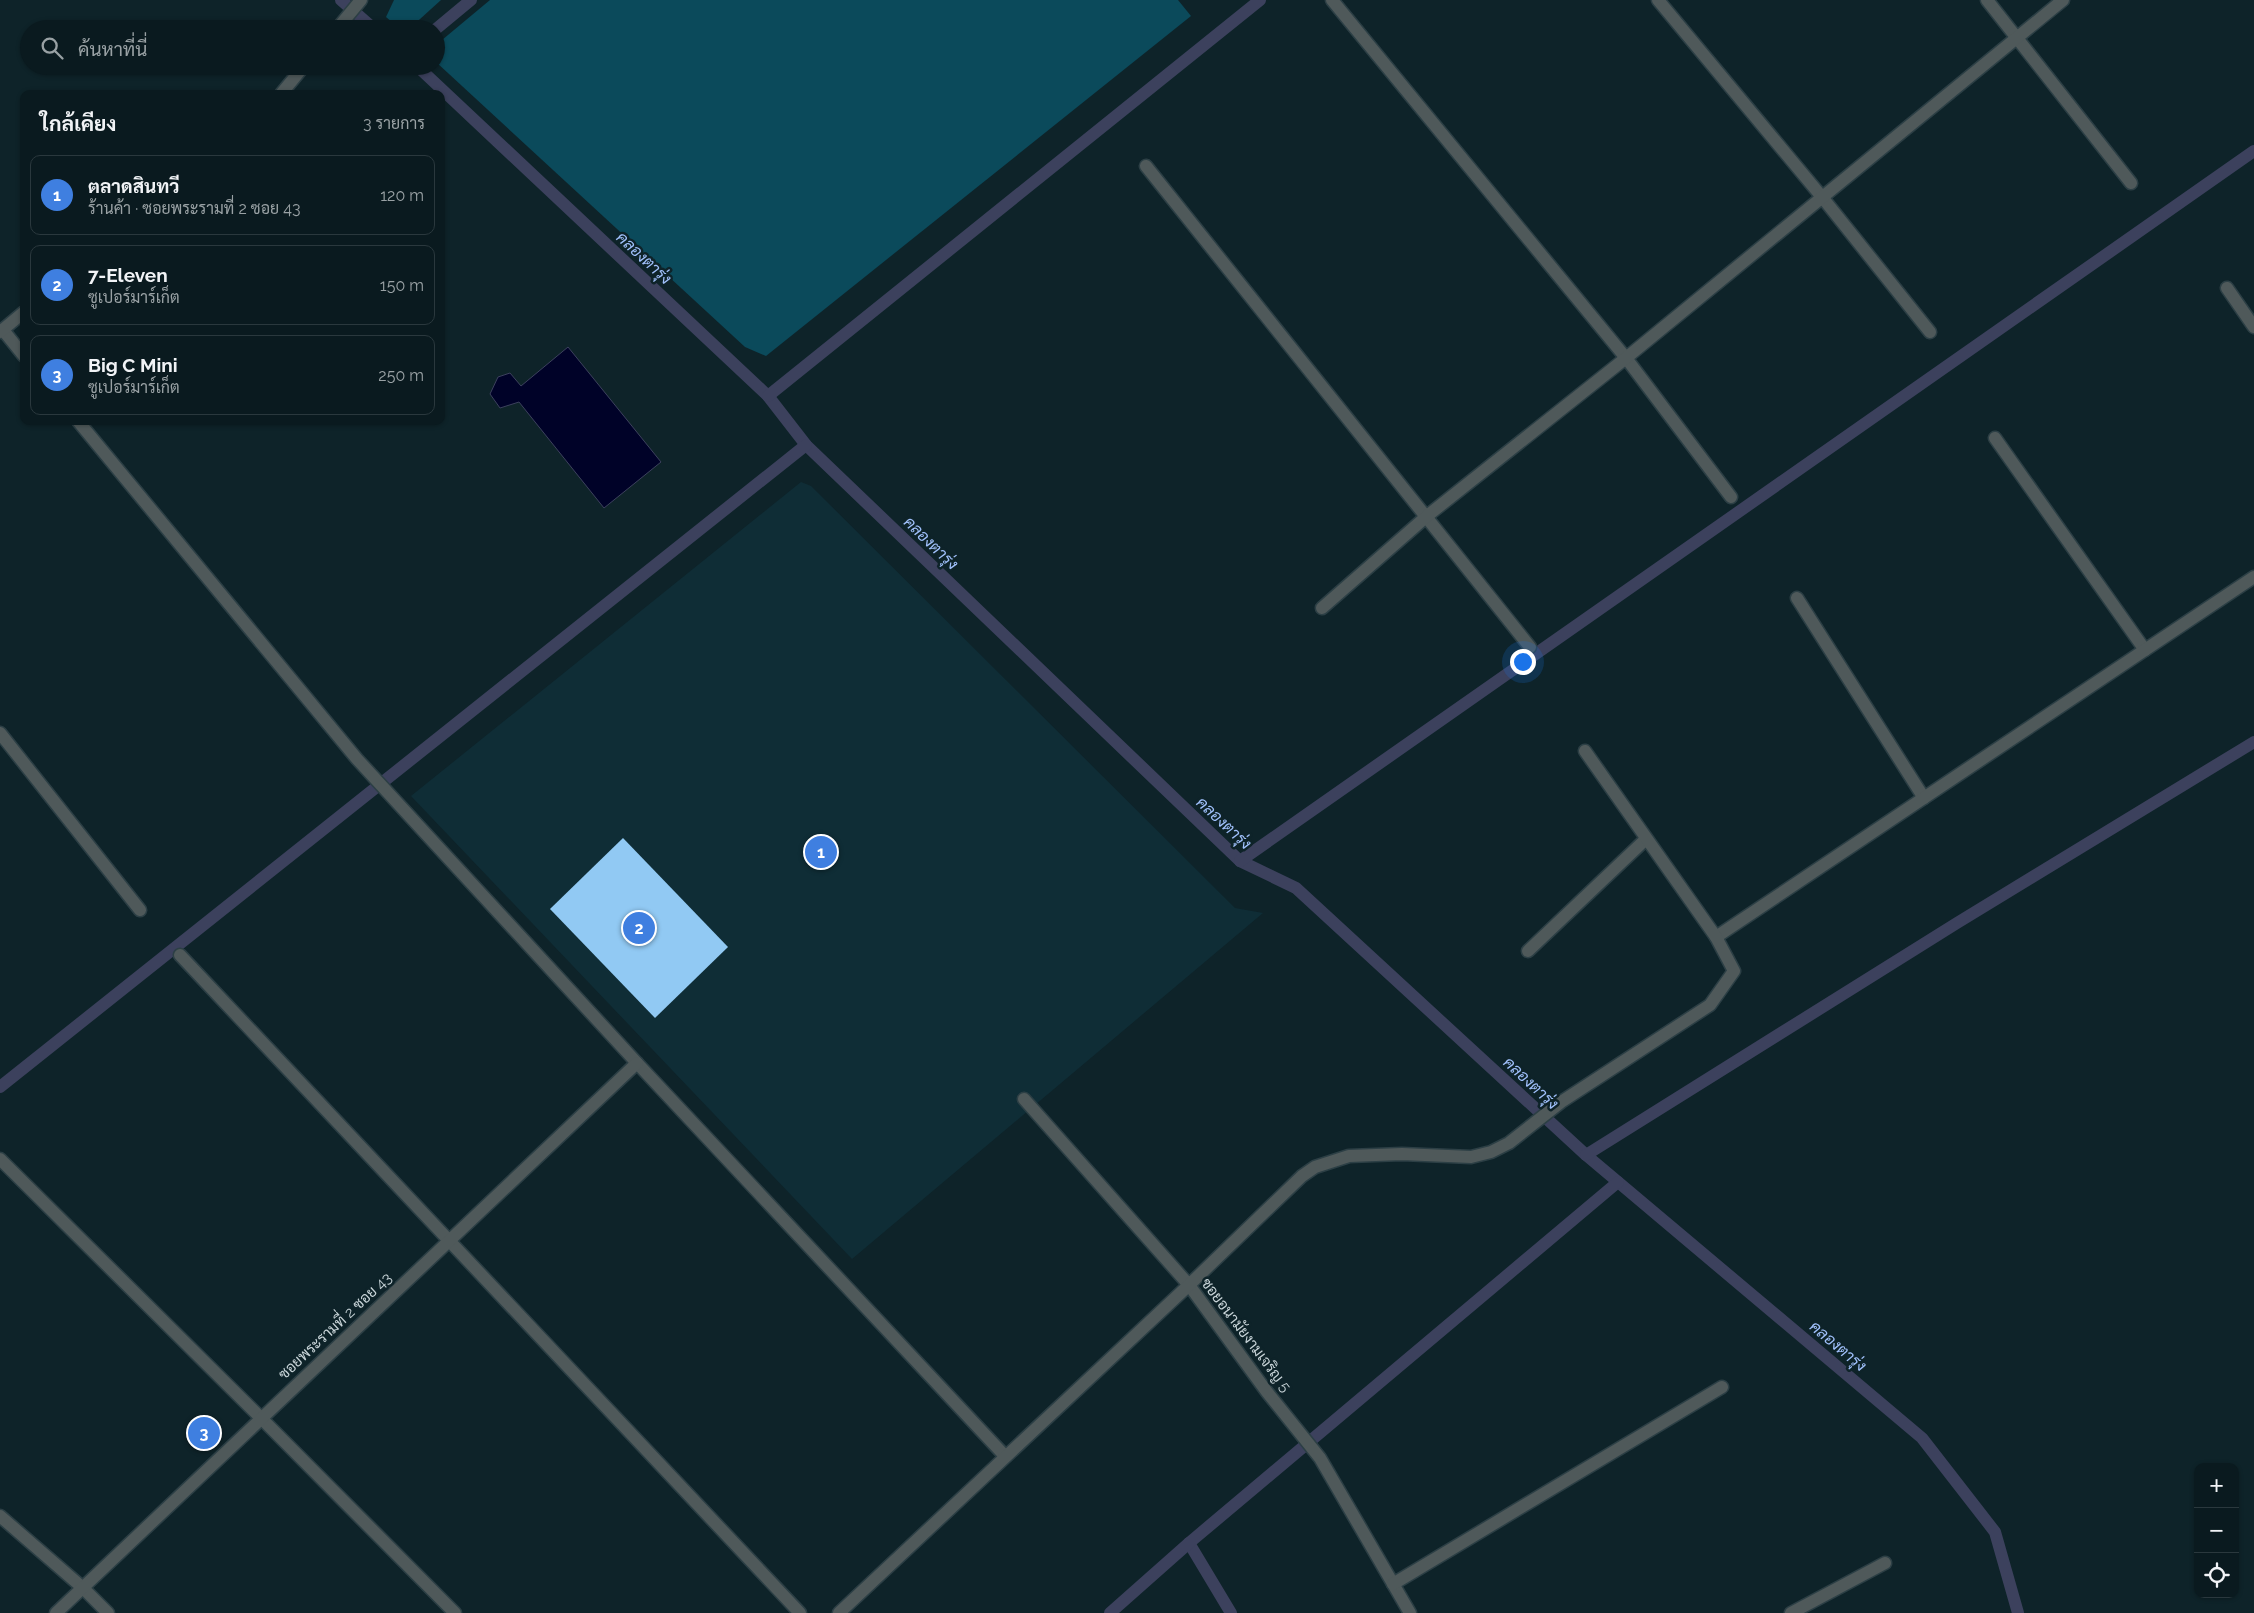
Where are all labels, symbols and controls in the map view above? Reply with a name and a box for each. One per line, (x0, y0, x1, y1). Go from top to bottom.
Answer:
search box (20, 20, 445, 75)
icon: search (38, 34, 66, 62)
text: ค้นหาที่นี่ (78, 38, 147, 60)
text: ใกล้เคียง (40, 111, 116, 136)
text: 3 รายการ (363, 114, 425, 133)
text: ตลาดสินทวี (88, 175, 180, 197)
text: 1 (53, 186, 61, 205)
text: 120 m (380, 186, 424, 205)
text: ร้านค้า · ซอยพระรามที่ 2 ซอย 43 (88, 199, 301, 218)
water label: คลองตารุ่ง (611, 227, 676, 290)
text: 7-Eleven (88, 264, 168, 286)
text: 2 (52, 276, 62, 295)
text: 150 m (380, 276, 424, 295)
text: ซูเปอร์มาร์เก็ต (88, 288, 180, 307)
text: Big C Mini (88, 354, 178, 376)
text: 3 (53, 366, 61, 385)
text: 250 m (378, 366, 424, 385)
text: ซูเปอร์มาร์เก็ต (88, 378, 180, 397)
water label: คลองตารุ่ง (899, 512, 963, 575)
your location (1510, 649, 1536, 675)
water label: คลองตารุ่ง (1191, 792, 1256, 855)
pin: 1 (805, 833, 837, 871)
pin: 2 (623, 909, 655, 947)
water label: คลองตารุ่ง (1498, 1052, 1563, 1115)
street label: ซอยพระรามที่ 2 ซอย 43 (270, 1264, 395, 1383)
street label: ซอยอนามัยงามเจริญ 5 (1197, 1274, 1295, 1396)
water label: คลองตารุ่ง (1805, 1316, 1871, 1377)
pin: 3 (188, 1414, 220, 1452)
map controls (2194, 1463, 2239, 1598)
button: + (2194, 1463, 2239, 1508)
button: − (2194, 1508, 2239, 1553)
button: locate (2194, 1553, 2239, 1598)

